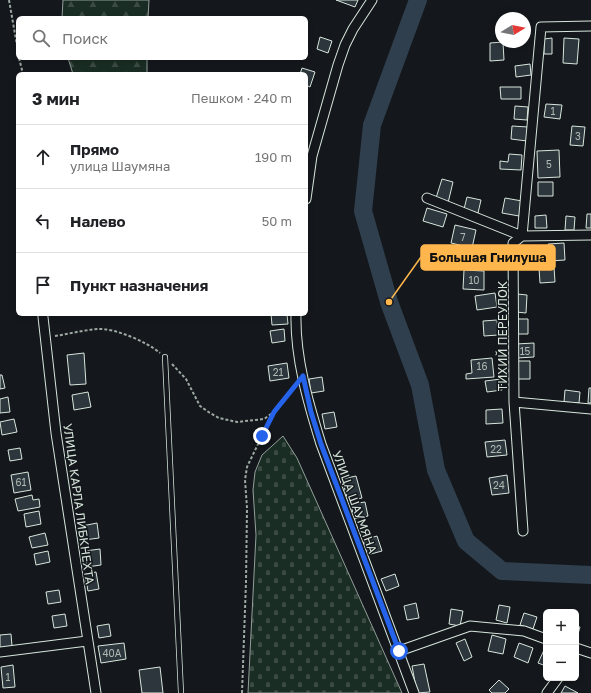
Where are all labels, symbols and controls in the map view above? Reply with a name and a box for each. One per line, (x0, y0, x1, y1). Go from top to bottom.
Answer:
north arrow (495, 12, 531, 48)
search box (16, 16, 308, 60)
icon: search (30, 27, 52, 49)
text: Поиск (62, 29, 108, 47)
text: 3 мин (32, 88, 80, 109)
text: Пешком · 240 m (191, 90, 292, 106)
house number: 1 (551, 105, 556, 117)
house number: 3 (575, 130, 581, 142)
text: Прямо (70, 140, 119, 158)
icon: ahead (32, 146, 54, 168)
text: 190 m (255, 149, 292, 165)
text: улица Шаумяна (70, 158, 170, 174)
house number: 5 (546, 158, 552, 170)
icon: left (32, 210, 54, 232)
text: Налево (70, 212, 126, 230)
text: 50 m (262, 213, 292, 229)
house number: 7 (460, 231, 466, 243)
callout: Большая Гнилуша (421, 245, 555, 270)
text: Большая Гнилуша (429, 249, 547, 265)
icon: arrive (32, 274, 54, 296)
house number: 10 (468, 274, 480, 286)
text: Пункт назначения (70, 276, 208, 294)
street label: ТИХИЙ ПЕРЕУЛОК (495, 280, 510, 391)
house number: 15 (520, 345, 531, 357)
house number: 16 (477, 360, 487, 372)
house number: 21 (273, 366, 283, 378)
street label: УЛИЦА КАРЛА ЛИБКНЕХТА (60, 423, 98, 585)
route end (253, 427, 271, 445)
house number: 22 (490, 443, 502, 455)
street label: УЛИЦА ШАУМЯНА (329, 449, 381, 555)
house number: 61 (16, 476, 27, 488)
house number: 24 (493, 479, 505, 491)
map controls (543, 609, 579, 681)
button: + (543, 609, 579, 645)
route start (390, 642, 408, 660)
button: − (543, 645, 579, 681)
house number: 40А (103, 647, 122, 659)
house number: 1 (6, 671, 11, 683)

